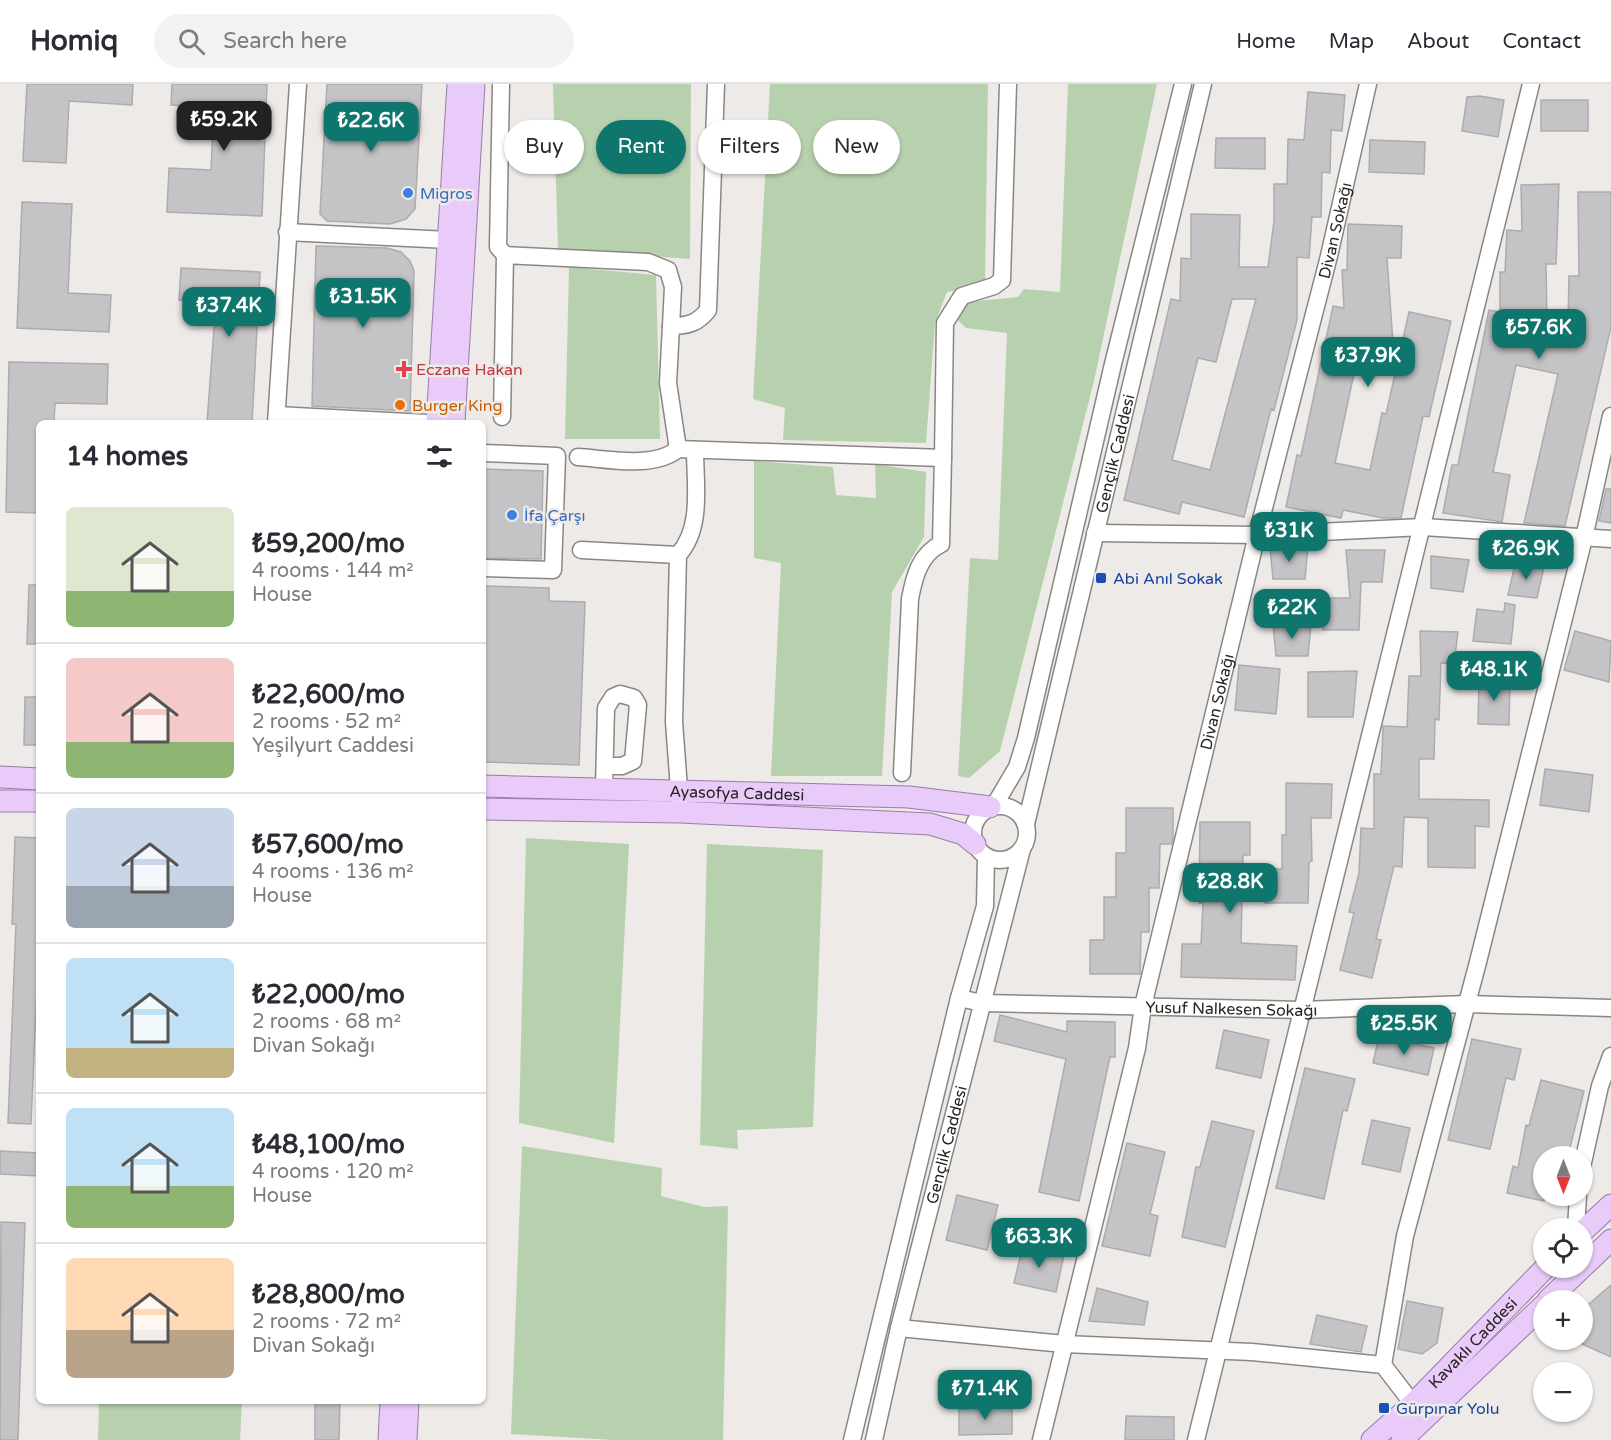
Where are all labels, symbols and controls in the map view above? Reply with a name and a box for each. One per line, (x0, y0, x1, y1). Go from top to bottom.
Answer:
search box (154, 14, 574, 68)
text: Homiq (30, 24, 118, 58)
icon: search (175, 25, 208, 58)
text: Search here (223, 28, 347, 54)
text: Home (1236, 29, 1296, 54)
text: Map (1329, 29, 1374, 54)
text: About (1407, 29, 1469, 54)
text: Contact (1502, 29, 1581, 54)
pin: ₺59.2K (175, 101, 273, 152)
pin: ₺22.6K (322, 102, 420, 153)
text: ₺59.2K (191, 108, 257, 132)
text: ₺22.6K (338, 109, 404, 133)
chip: Buy (504, 120, 584, 174)
chip: Rent (596, 120, 686, 174)
chip: Filters (698, 120, 801, 174)
chip: New (813, 120, 900, 174)
street label: Divan Sokağı (1315, 180, 1356, 281)
place label: Migros (420, 184, 473, 204)
marker: Migros (401, 186, 415, 200)
pin: ₺31.5K (314, 278, 412, 329)
text: ₺31.5K (330, 285, 396, 309)
pin: ₺37.4K (180, 287, 278, 338)
text: ₺37.4K (196, 294, 262, 318)
pin: ₺57.6K (1490, 309, 1588, 360)
text: ₺57.6K (1506, 316, 1572, 340)
pin: ₺37.9K (1319, 337, 1417, 388)
text: ₺37.9K (1335, 344, 1401, 368)
place label: Eczane Hakan (416, 360, 523, 380)
marker: Eczane Hakan (397, 362, 411, 376)
street label: Gençlik Caddesi (1092, 392, 1139, 515)
place label: Burger King (412, 396, 503, 416)
marker: Burger King (393, 398, 407, 412)
icon: filters (423, 440, 456, 473)
text: 14 homes (66, 441, 188, 472)
place label: İfa Çarşı (524, 506, 585, 526)
marker: İfa Çarşı (505, 508, 519, 522)
pin: ₺31K (1253, 512, 1325, 563)
text: ₺31K (1264, 519, 1314, 543)
text: ₺59,200/mo (252, 528, 405, 559)
pin: ₺26.9K (1477, 530, 1575, 581)
icon: home (114, 531, 186, 603)
text: ₺26.9K (1493, 537, 1559, 561)
text: 4 rooms · 144 m² (252, 559, 414, 583)
place label: Abi Anıl Sokak (1113, 569, 1223, 589)
marker: Abi Anıl Sokak (1094, 571, 1108, 585)
text: House (252, 583, 312, 607)
pin: ₺22K (1256, 589, 1328, 640)
text: ₺22K (1267, 596, 1317, 620)
pin: ₺48.1K (1445, 651, 1543, 702)
street label: Divan Sokağı (1196, 652, 1239, 752)
text: ₺48.1K (1461, 658, 1527, 682)
text: ₺22,600/mo (252, 679, 405, 710)
icon: home (114, 682, 186, 754)
text: 2 rooms · 52 m² (252, 710, 401, 734)
text: Yeşilyurt Caddesi (252, 734, 414, 758)
street label: Ayasofya Caddesi (669, 782, 805, 805)
text: ₺57,600/mo (252, 829, 404, 860)
icon: home (114, 832, 186, 904)
text: 4 rooms · 136 m² (252, 860, 414, 884)
pin: ₺28.8K (1181, 863, 1279, 914)
text: ₺28.8K (1197, 870, 1263, 894)
text: House (252, 884, 312, 908)
text: ₺22,000/mo (252, 979, 405, 1010)
icon: home (114, 982, 186, 1054)
street label: Yusuf Nalkesen Sokağı (1145, 998, 1318, 1021)
pin: ₺25.5K (1355, 1005, 1453, 1056)
text: 2 rooms · 68 m² (252, 1010, 401, 1034)
text: ₺25.5K (1371, 1012, 1437, 1036)
text: Divan Sokağı (252, 1034, 375, 1058)
street label: Gençlik Caddesi (922, 1084, 972, 1206)
text: ₺48,100/mo (252, 1129, 405, 1160)
icon: home (114, 1132, 186, 1204)
north arrow (1533, 1146, 1593, 1206)
map controls (1533, 1146, 1593, 1422)
text: 4 rooms · 120 m² (252, 1160, 414, 1184)
text: House (252, 1184, 312, 1208)
pin: ₺63.3K (990, 1218, 1088, 1269)
button: locate (1533, 1218, 1593, 1278)
text: ₺63.3K (1006, 1225, 1072, 1249)
text: ₺28,800/mo (252, 1279, 405, 1310)
icon: home (114, 1282, 186, 1354)
button: + (1533, 1290, 1593, 1350)
street label: Kavaklı Caddesi (1425, 1294, 1522, 1393)
text: 2 rooms · 72 m² (252, 1310, 401, 1334)
text: Divan Sokağı (252, 1334, 375, 1358)
button: − (1533, 1362, 1593, 1422)
pin: ₺71.4K (936, 1370, 1034, 1421)
text: ₺71.4K (952, 1377, 1018, 1401)
place label: Gürpınar Yolu (1396, 1399, 1500, 1419)
marker: Gürpınar Yolu (1377, 1401, 1391, 1415)

